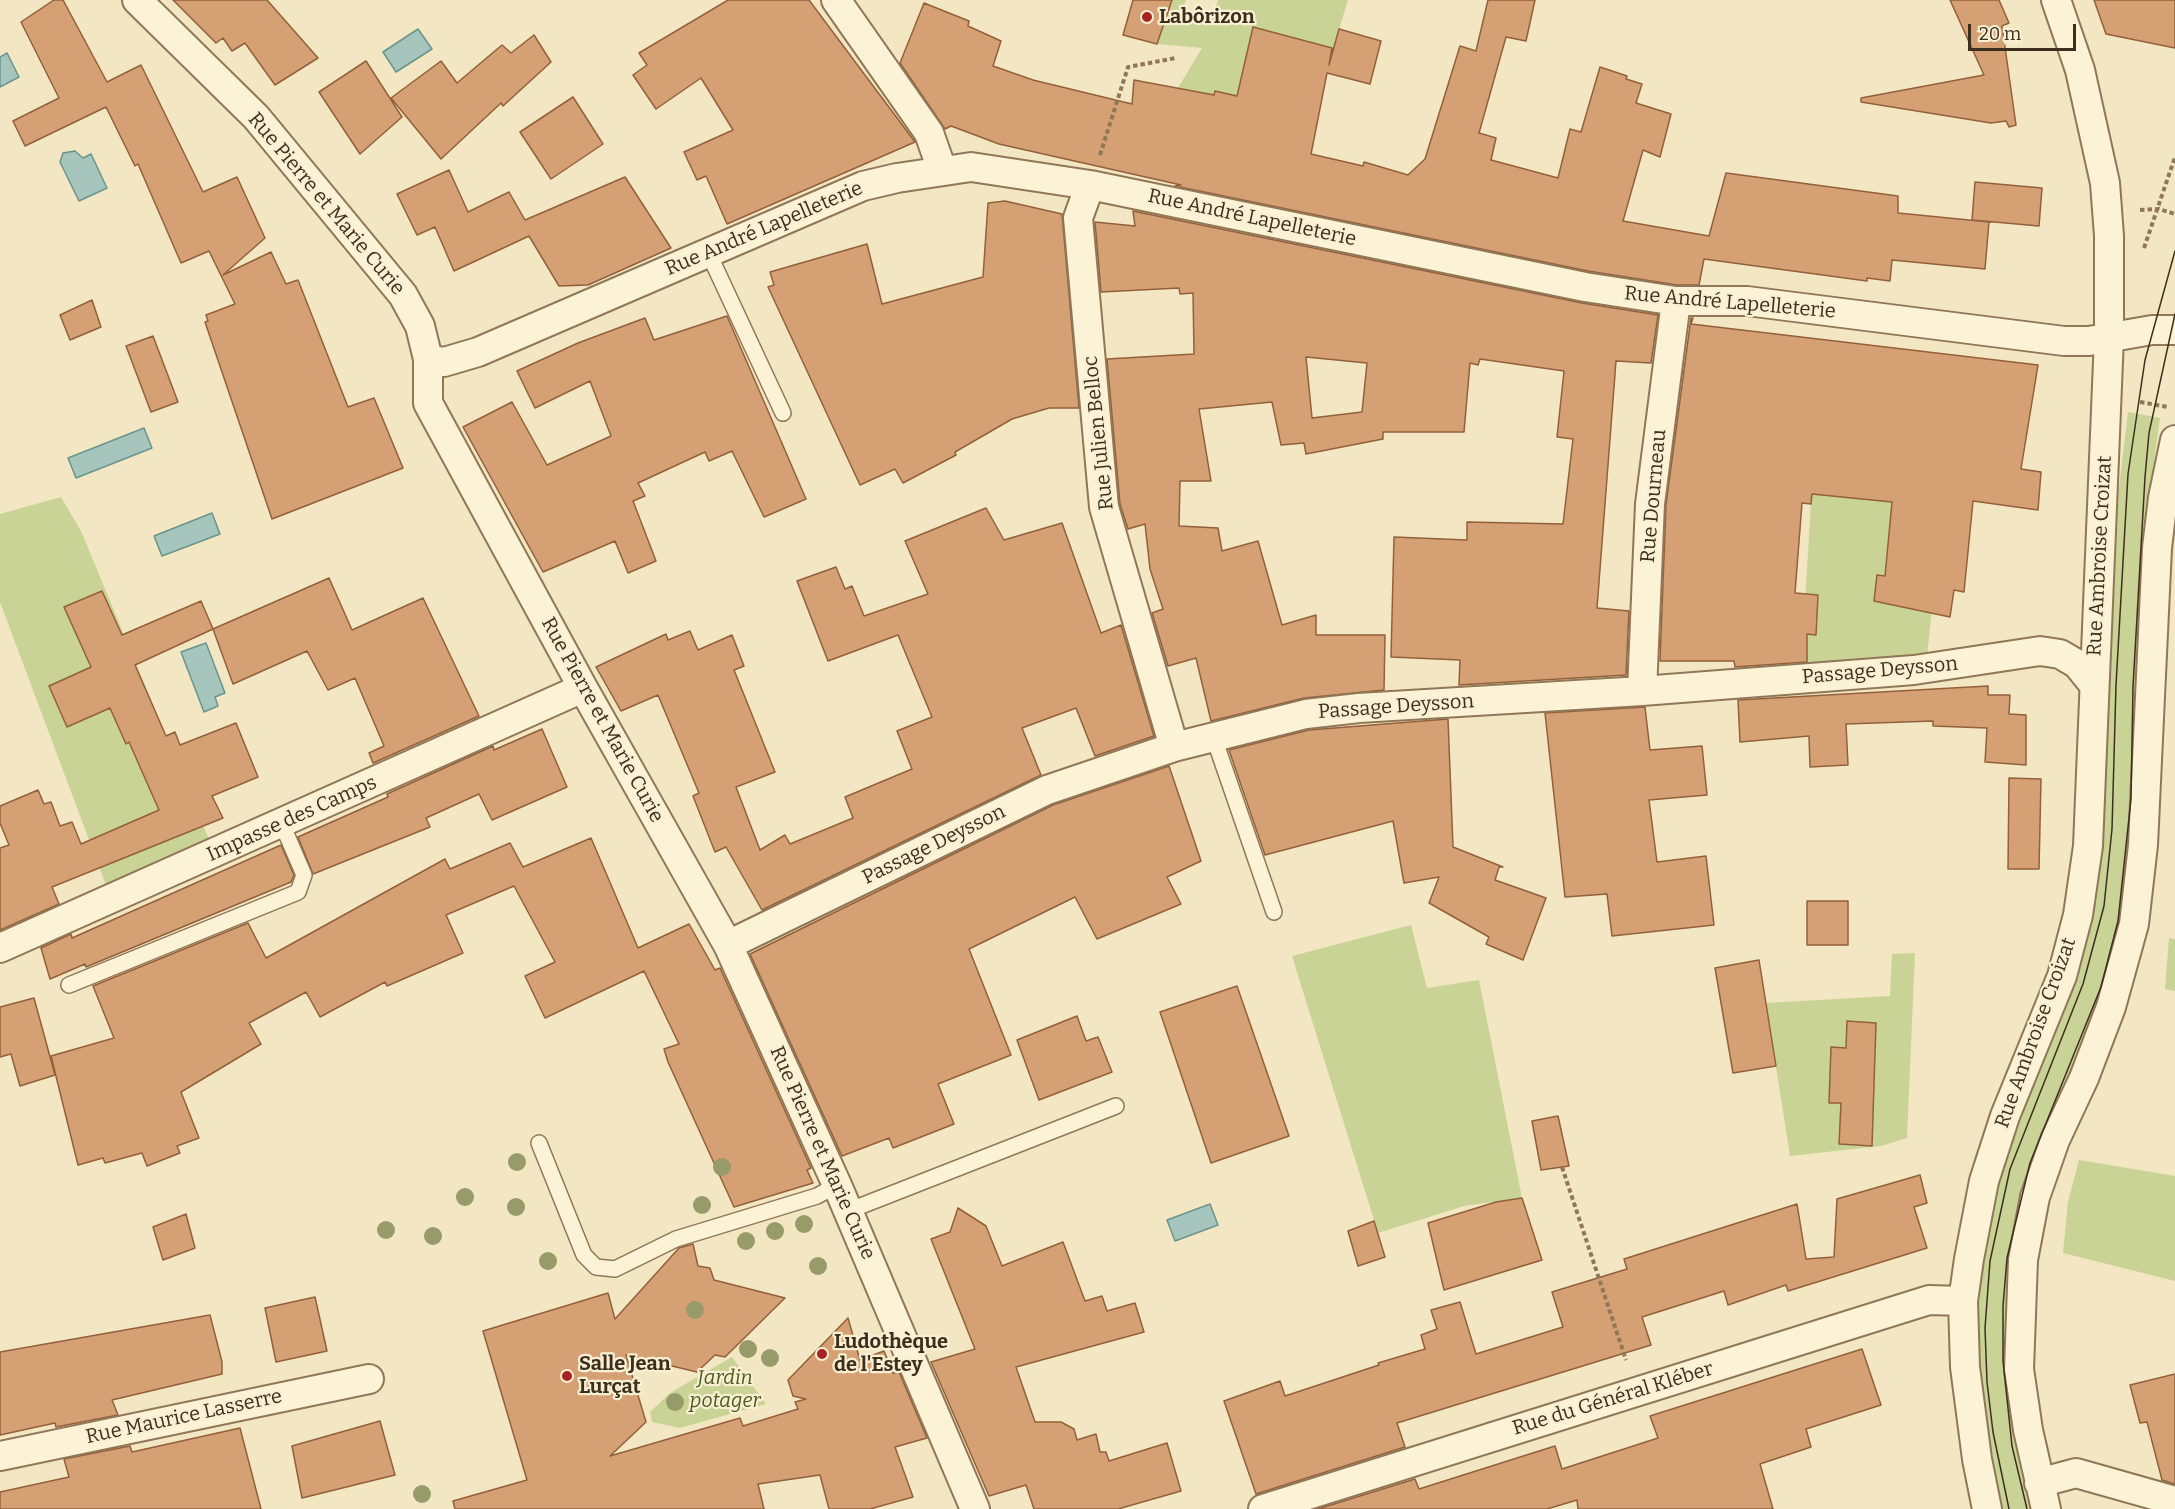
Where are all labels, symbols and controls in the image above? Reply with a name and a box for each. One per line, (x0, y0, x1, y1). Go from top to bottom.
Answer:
place label: Labôrizon (1159, 5, 1255, 29)
marker: Labôrizon (1140, 10, 1154, 24)
scale bar (1971, 12, 2079, 50)
text: 20 m (1979, 23, 2021, 45)
street label: Rue Pierre et Marie Curie (243, 108, 409, 300)
street label: Rue André Lapelleterie (662, 176, 866, 282)
street label: Rue André Lapelleterie (1146, 184, 1358, 252)
street label: Rue André Lapelleterie (1623, 282, 1837, 324)
street label: Rue Julien Belloc (1079, 355, 1119, 511)
street label: Rue Dourneau (1636, 428, 1672, 564)
street label: Rue Ambroise Croizat (2083, 455, 2117, 657)
street label: Rue Pierre et Marie Curie (536, 613, 668, 827)
street label: Passage Deysson (1801, 652, 1959, 690)
street label: Passage Deysson (1317, 690, 1475, 724)
street label: Impasse des Camps (203, 771, 381, 867)
street label: Passage Deysson (858, 800, 1010, 890)
street label: Rue Ambroise Croizat (1990, 935, 2082, 1131)
street label: Rue Pierre et Marie Curie (764, 1043, 880, 1263)
place label: Ludothèque de l'Estey (834, 1330, 948, 1377)
marker: Ludothèque de l'Estey (815, 1347, 829, 1361)
place label: Salle Jean Lurçat (579, 1352, 671, 1399)
street label: Rue du Général Kléber (1510, 1357, 1716, 1441)
park label: Jardin potager (689, 1366, 761, 1413)
marker: Salle Jean Lurçat (560, 1369, 574, 1383)
street label: Rue Maurice Lasserre (84, 1384, 284, 1450)

